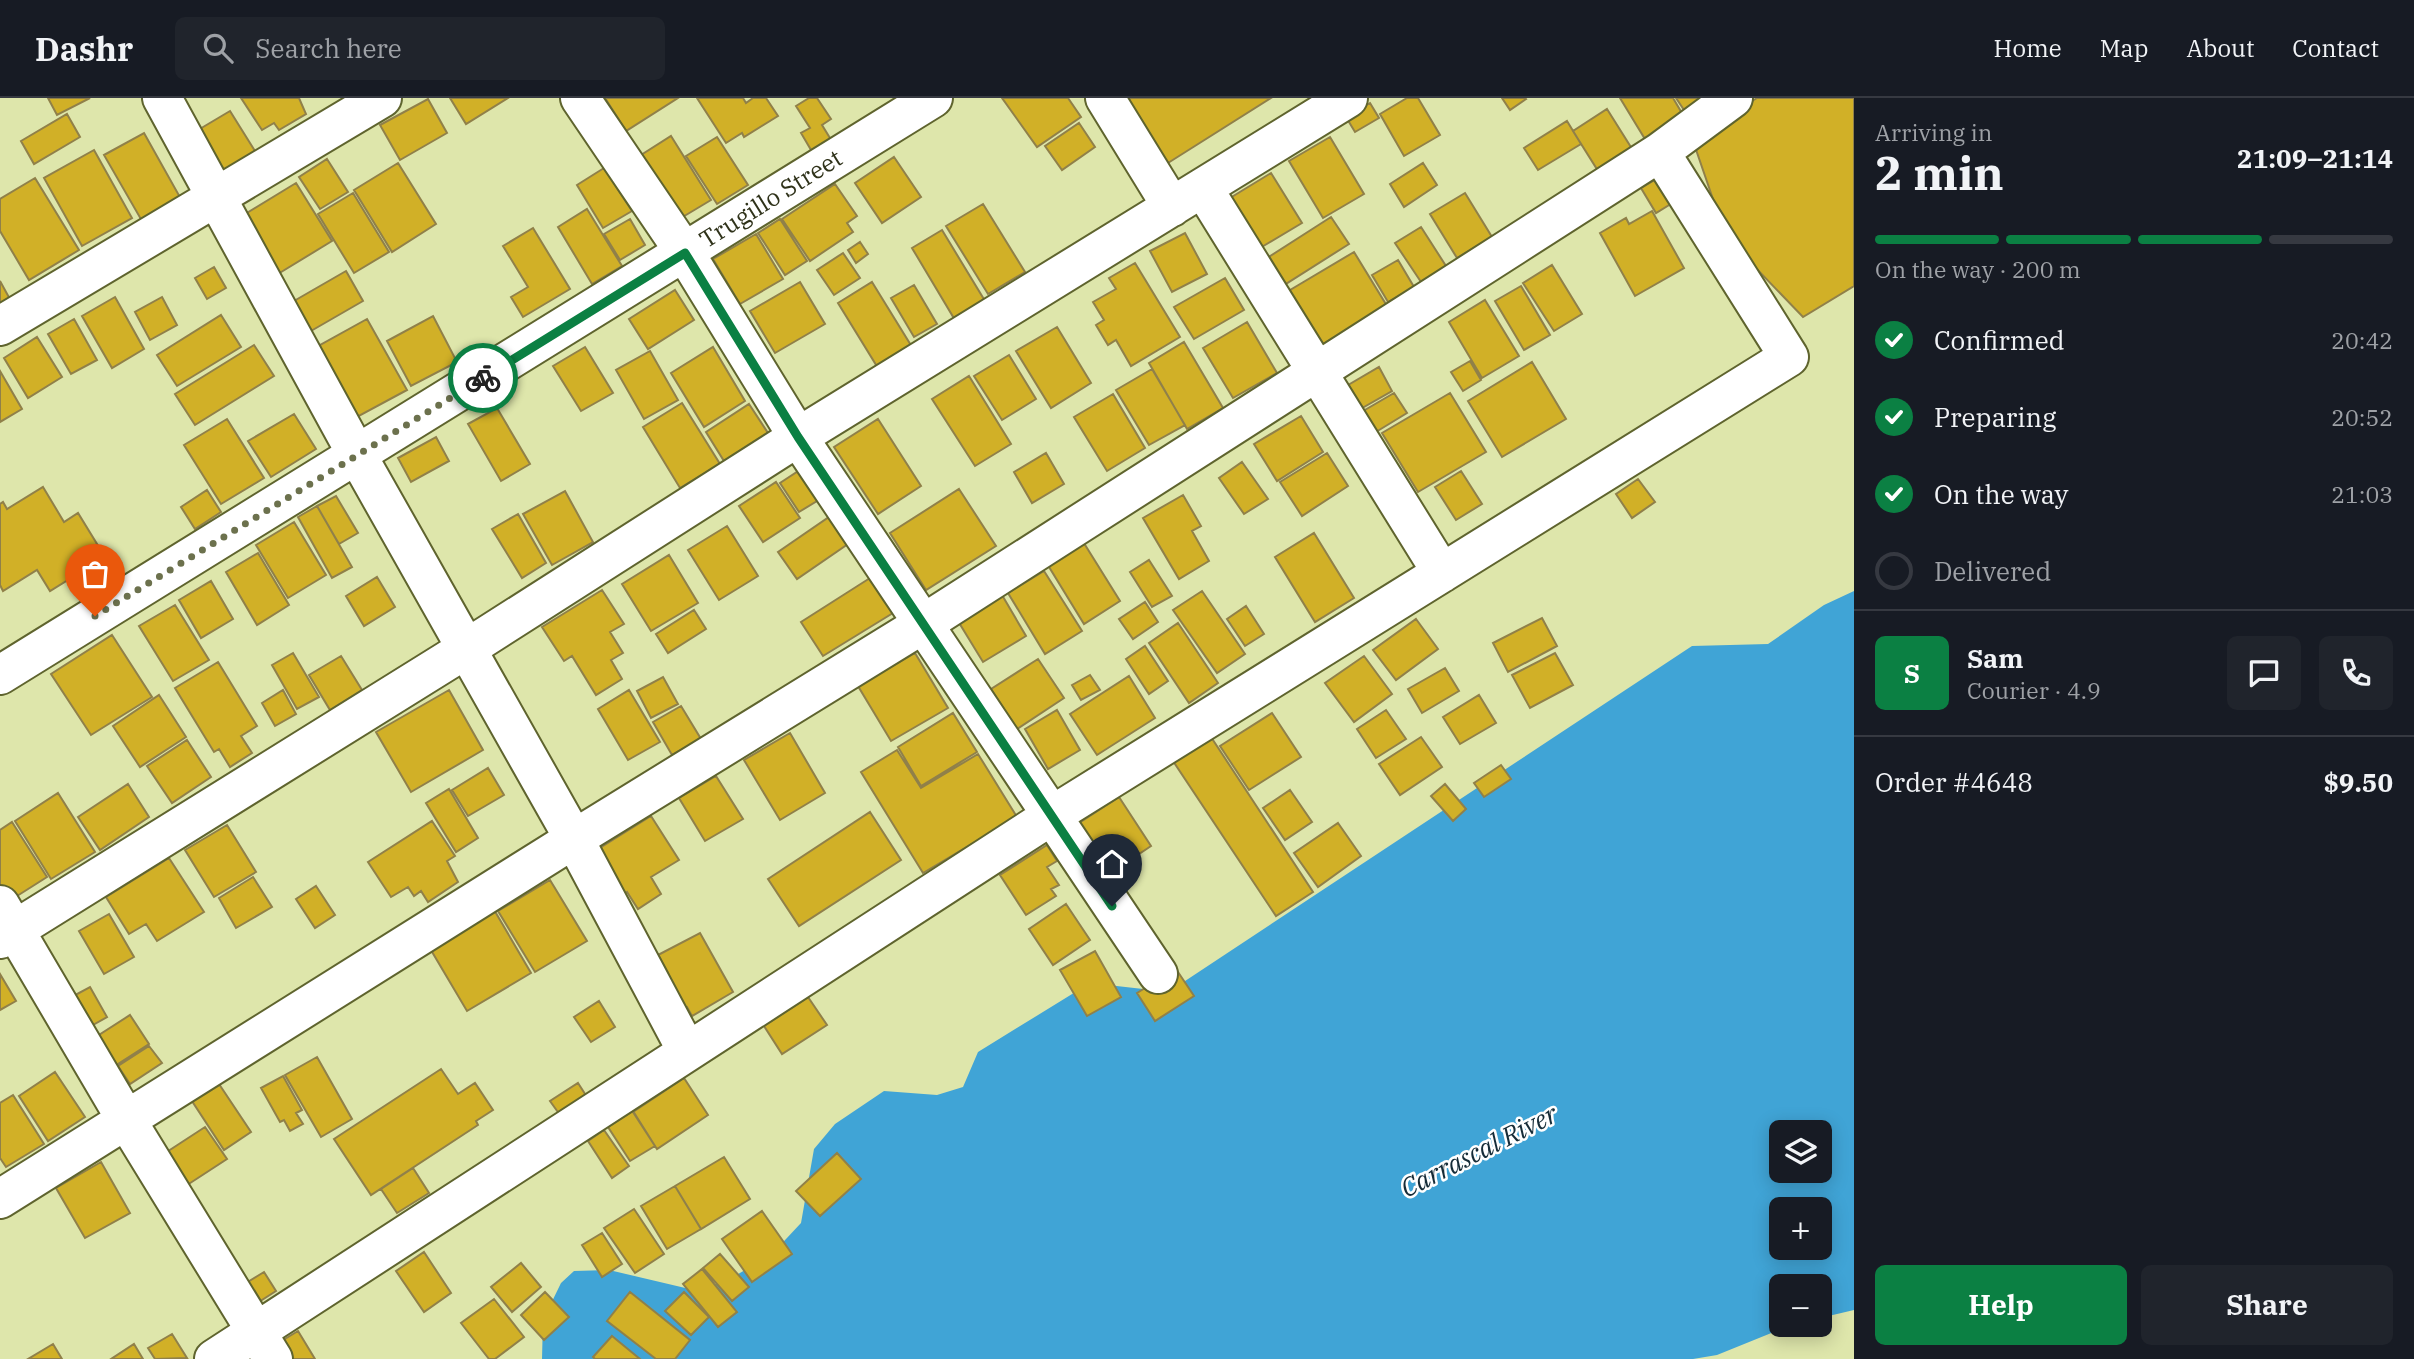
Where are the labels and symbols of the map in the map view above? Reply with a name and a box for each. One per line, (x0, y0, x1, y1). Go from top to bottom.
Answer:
street label: Trugillo Street (693, 141, 848, 255)
courier (448, 343, 518, 413)
pin (65, 544, 125, 616)
pin (1082, 834, 1142, 906)
water label: Carrascal River (1394, 1096, 1563, 1204)

